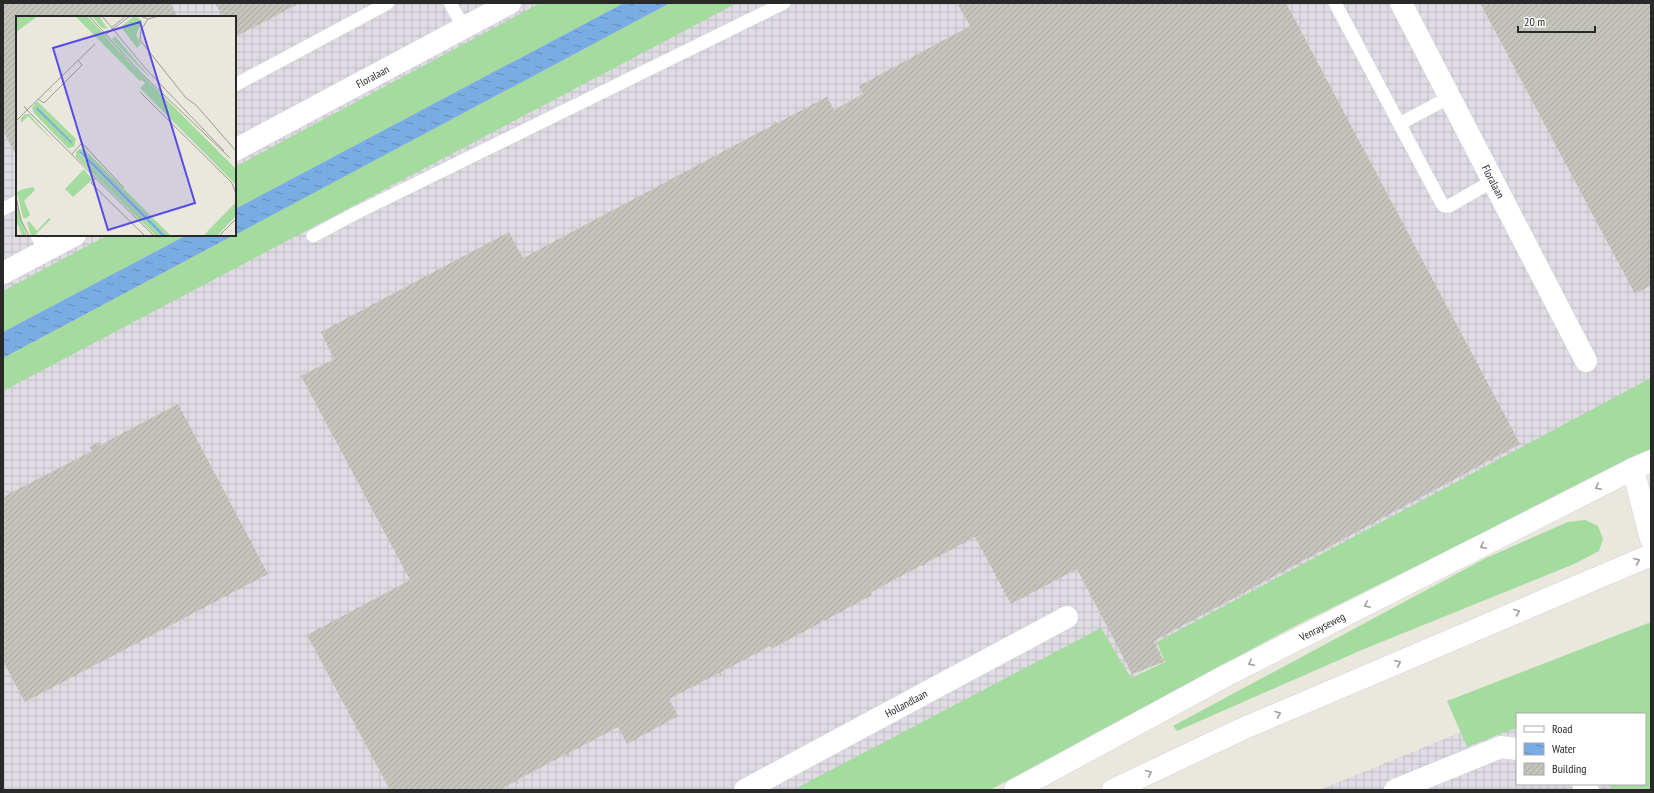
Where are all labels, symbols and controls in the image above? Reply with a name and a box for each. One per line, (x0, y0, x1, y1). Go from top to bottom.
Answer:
scale bar (1518, 8, 1595, 34)
text: 20 m (1524, 14, 1545, 29)
inset map (16, 16, 236, 236)
street label: Floralaan (354, 62, 392, 91)
street label: Floralaan (1479, 163, 1508, 201)
one-way arrow (1595, 482, 1603, 490)
one-way arrow (1479, 541, 1487, 548)
one-way arrow (1633, 557, 1640, 565)
one-way arrow (1363, 600, 1371, 607)
one-way arrow (1514, 608, 1521, 616)
street label: Venrayseweg (1296, 609, 1348, 645)
one-way arrow (1248, 659, 1255, 666)
one-way arrow (1394, 659, 1401, 667)
street label: Hollandlaan (883, 686, 930, 720)
one-way arrow (1275, 710, 1282, 718)
legend (1516, 713, 1646, 785)
text: Road (1552, 721, 1572, 736)
text: Water (1552, 741, 1577, 756)
text: Building (1552, 761, 1587, 776)
one-way arrow (1144, 770, 1152, 778)

